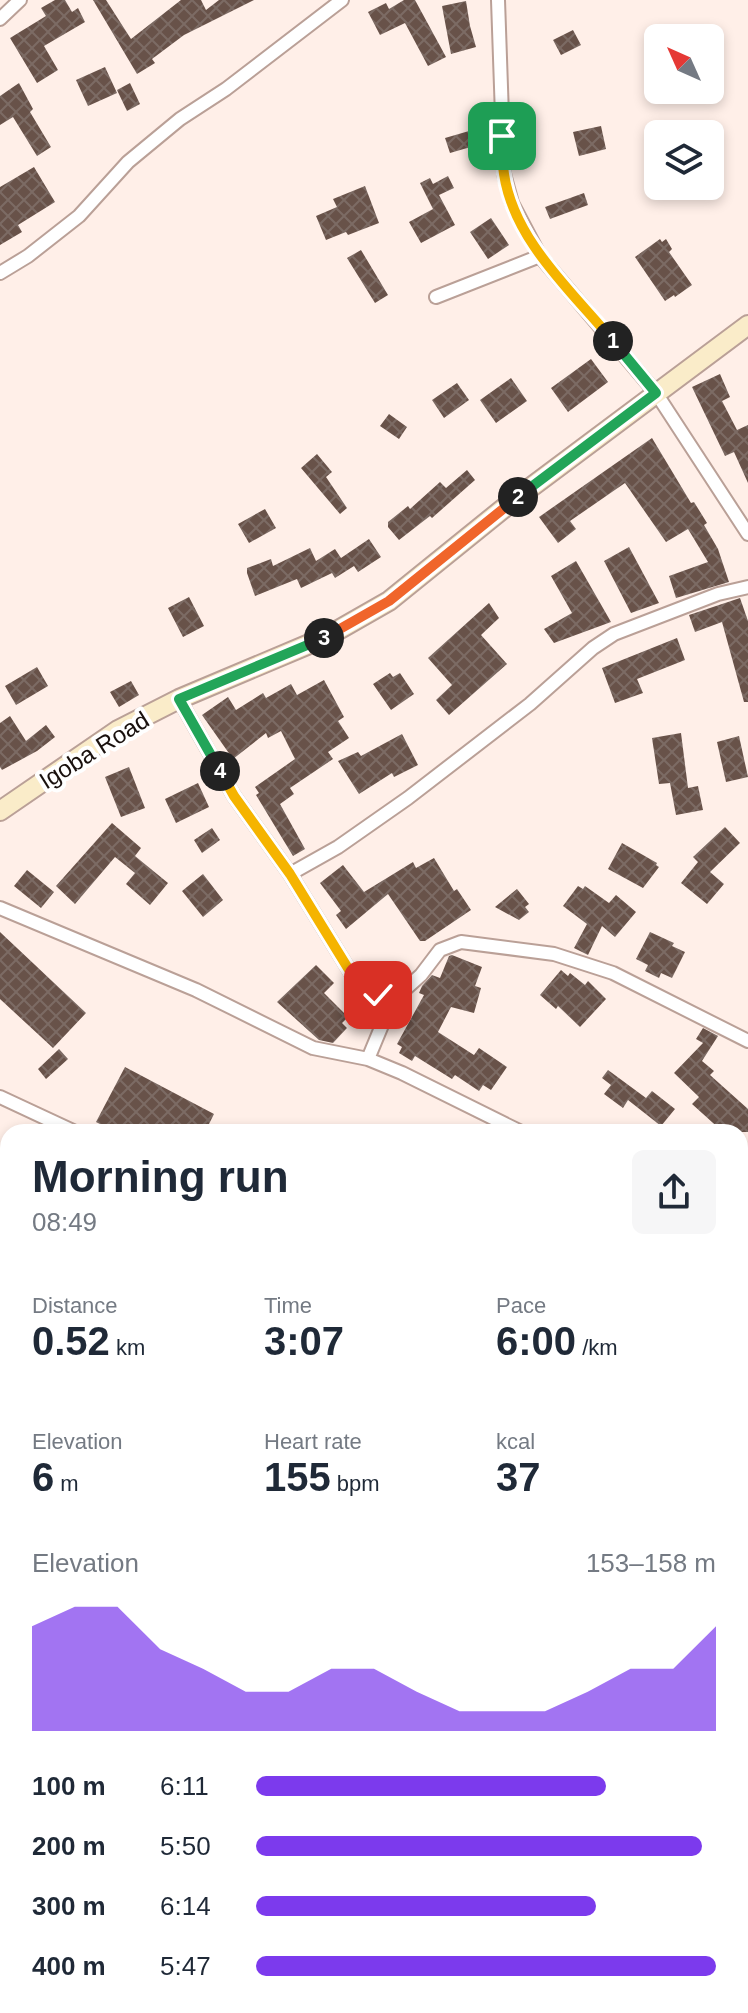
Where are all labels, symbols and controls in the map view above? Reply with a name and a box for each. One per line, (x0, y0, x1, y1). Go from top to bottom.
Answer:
north arrow (644, 24, 724, 104)
map controls (644, 24, 724, 200)
pin (468, 102, 536, 170)
icon: arrive (480, 114, 524, 158)
button: layers (644, 120, 724, 200)
pin: 1 (593, 321, 633, 361)
text: 1 (607, 328, 619, 353)
pin: 2 (498, 477, 538, 517)
text: 2 (512, 484, 524, 509)
pin: 3 (304, 618, 344, 658)
text: 3 (318, 625, 330, 650)
street label: Igoba Road (34, 706, 154, 794)
pin: 4 (200, 751, 240, 791)
text: 4 (214, 758, 226, 783)
pin (344, 961, 412, 1029)
icon: check (356, 973, 400, 1017)
button: share (632, 1150, 716, 1234)
text: Morning run (32, 1152, 289, 1201)
text: 08:49 (32, 1207, 97, 1237)
text: Distance (32, 1293, 118, 1318)
text: Time (264, 1293, 312, 1318)
text: Pace (496, 1293, 546, 1318)
text: 0.52 (32, 1319, 110, 1363)
text: 3:07 (264, 1319, 344, 1363)
text: 6:00 (496, 1319, 576, 1363)
text: km (110, 1335, 145, 1360)
text: /km (576, 1335, 618, 1360)
text: Elevation (32, 1429, 123, 1454)
text: Heart rate (264, 1429, 362, 1454)
text: kcal (496, 1429, 535, 1454)
text: 6 (32, 1455, 54, 1499)
text: 155 (264, 1455, 331, 1499)
text: 37 (496, 1455, 541, 1499)
text: m (54, 1471, 79, 1496)
text: bpm (331, 1471, 380, 1496)
text: Elevation (32, 1548, 139, 1578)
text: 153–158 m (586, 1548, 716, 1578)
text: 100 m (32, 1771, 106, 1801)
text: 6:11 (160, 1771, 209, 1801)
text: 200 m (32, 1831, 106, 1861)
text: 5:50 (160, 1831, 211, 1861)
text: 300 m (32, 1891, 106, 1921)
text: 6:14 (160, 1891, 211, 1921)
text: 400 m (32, 1951, 106, 1981)
text: 5:47 (160, 1951, 211, 1981)

